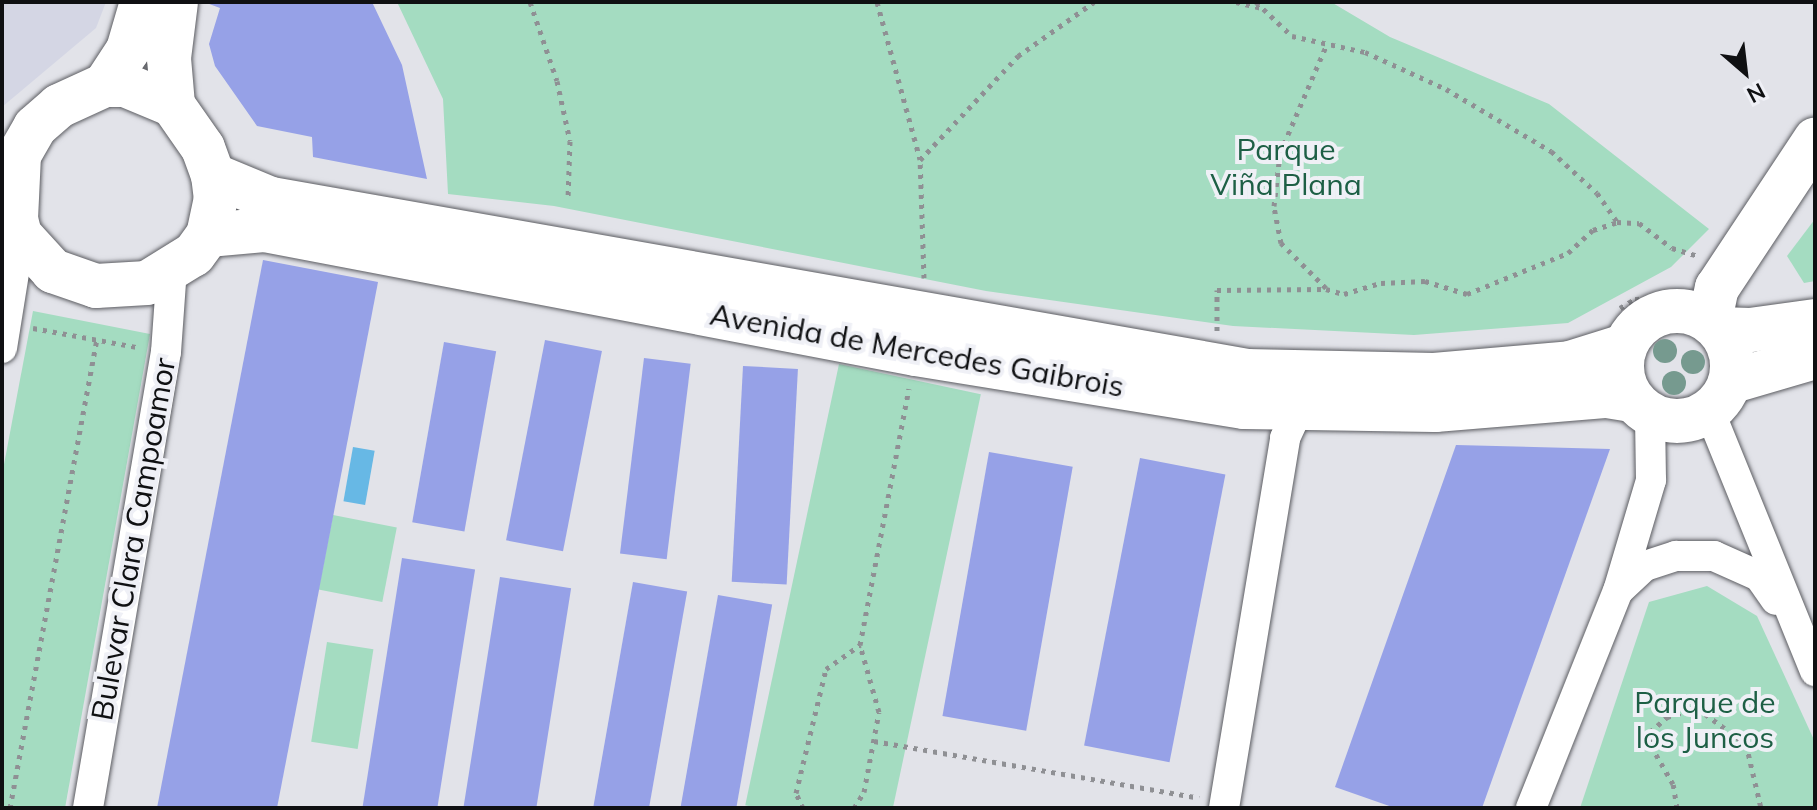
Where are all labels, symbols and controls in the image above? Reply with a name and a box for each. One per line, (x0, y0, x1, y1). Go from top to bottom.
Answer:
north arrow (1705, 32, 1785, 112)
text: N (1742, 77, 1770, 109)
park label: Parque Viña Plana (1210, 131, 1362, 202)
street label: Avenida de Mercedes Gaibrois (707, 296, 1127, 404)
street label: Bulevar Clara Campoamor (83, 355, 183, 723)
park label: Parque de los Juncos (1634, 684, 1776, 754)

